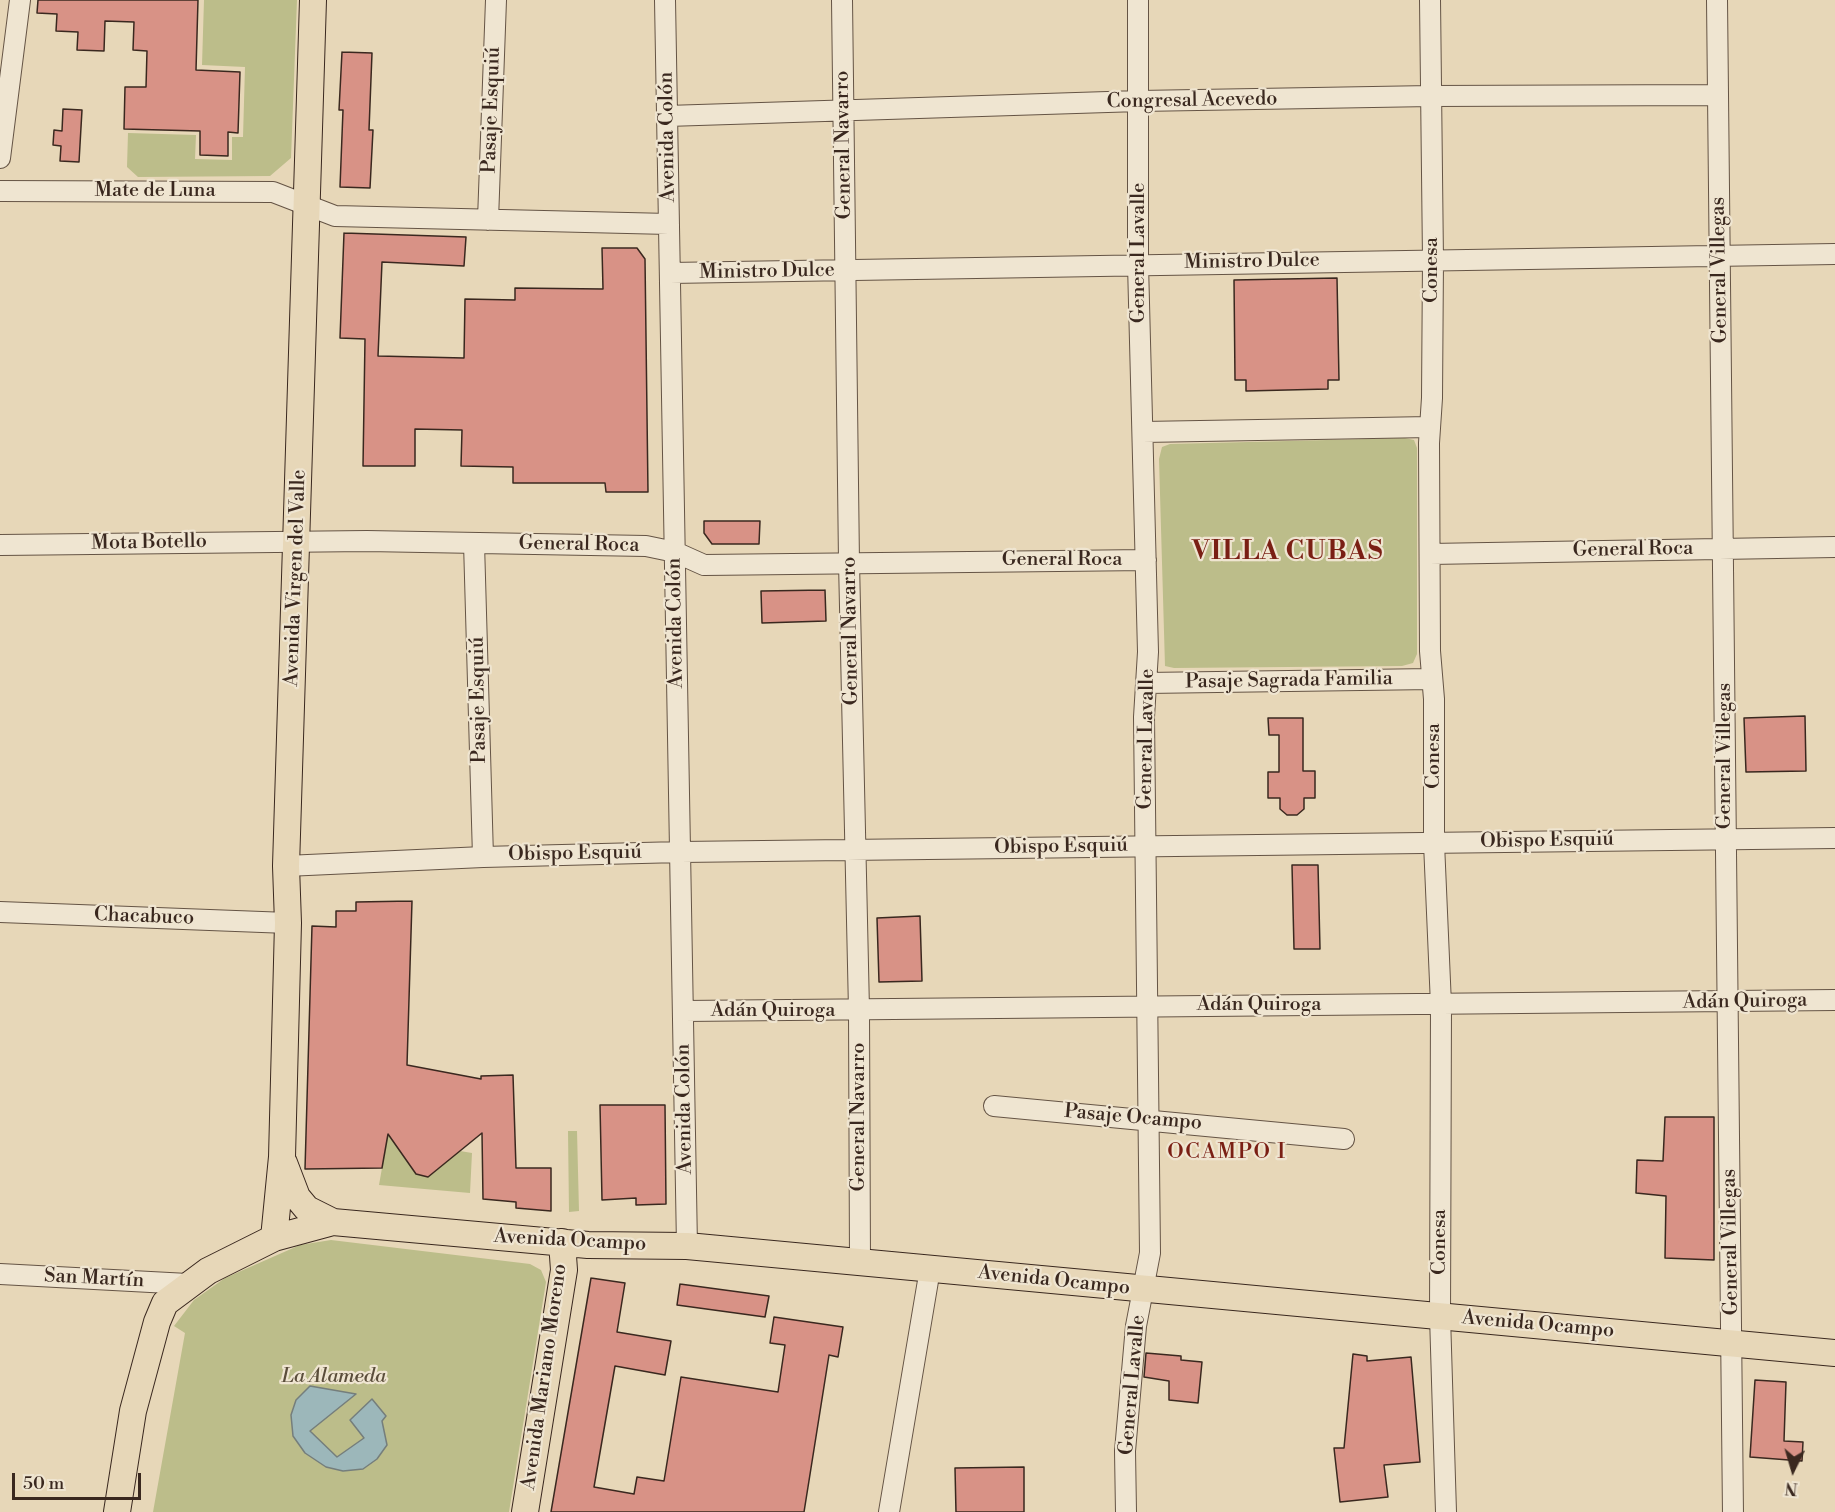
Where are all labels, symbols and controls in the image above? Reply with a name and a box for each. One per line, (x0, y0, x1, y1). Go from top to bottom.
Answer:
street label: Pasaje Esquiú (478, 46, 506, 174)
street label: General Navarro (831, 70, 857, 220)
street label: Avenida Colón (655, 71, 681, 203)
street label: Congresal Acevedo (1106, 88, 1278, 114)
street label: Mate de Luna (94, 179, 216, 203)
street label: General Lavalle (1127, 183, 1151, 323)
street label: General Villegas (1707, 197, 1733, 343)
street label: Conesa (1420, 237, 1444, 303)
street label: Ministro Dulce (1184, 249, 1320, 275)
street label: Ministro Dulce (699, 259, 835, 285)
street label: Avenida Virgen del Valle (280, 469, 312, 687)
street label: Mota Botello (91, 530, 207, 556)
street label: General Roca (518, 532, 640, 558)
district label: VILLA CUBAS (1192, 537, 1384, 569)
street label: General Roca (1572, 537, 1694, 563)
street label: General Roca (1002, 548, 1122, 572)
street label: General Navarro (838, 556, 864, 706)
street label: Avenida Colón (663, 557, 689, 689)
street label: Pasaje Esquiú (466, 636, 492, 764)
street label: Pasaje Sagrada Familia (1185, 667, 1393, 695)
street label: General Lavalle (1134, 668, 1160, 810)
street label: General Villegas (1713, 683, 1737, 829)
street label: Conesa (1422, 723, 1446, 789)
street label: Obispo Esquiú (1480, 828, 1614, 854)
street label: Obispo Esquiú (994, 834, 1128, 860)
street label: Obispo Esquiú (508, 841, 642, 867)
street label: Chacabuco (94, 903, 194, 931)
street label: Adán Quiroga (1682, 989, 1808, 1015)
street label: Adán Quiroga (1197, 993, 1321, 1017)
street label: Adán Quiroga (711, 999, 835, 1023)
street label: Avenida Colón (672, 1043, 698, 1175)
street label: General Navarro (847, 1043, 871, 1191)
street label: Pasaje Ocampo (1063, 1100, 1203, 1136)
district label: OCAMPO I (1167, 1140, 1287, 1166)
street label: General Villegas (1718, 1169, 1744, 1315)
street label: Conesa (1428, 1209, 1452, 1275)
street label: Avenida Ocampo (493, 1225, 647, 1257)
street label: Avenida Ocampo (977, 1261, 1131, 1301)
street label: Avenida Mariano Moreno (517, 1262, 573, 1492)
street label: San Martín (43, 1264, 145, 1294)
street label: Avenida Ocampo (1461, 1306, 1615, 1344)
street label: General Lavalle (1115, 1314, 1151, 1456)
park label: La Alameda (282, 1365, 386, 1389)
north arrow (1763, 1440, 1823, 1500)
scale bar (15, 1461, 144, 1499)
text: 50 m (23, 1472, 64, 1495)
text: N (1784, 1477, 1799, 1498)

